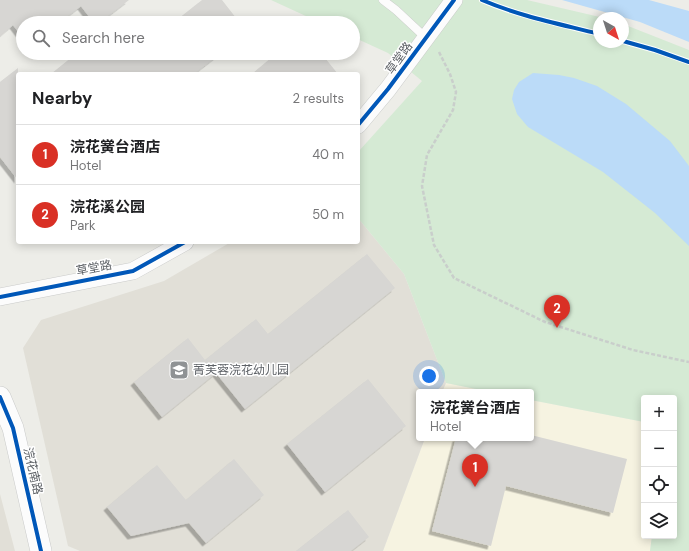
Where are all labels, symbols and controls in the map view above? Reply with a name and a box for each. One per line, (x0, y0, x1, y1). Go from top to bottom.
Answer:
north arrow (593, 12, 629, 48)
search box (16, 16, 360, 60)
icon: search (30, 27, 52, 49)
text: Search here (62, 28, 145, 48)
street label: 草堂路 (382, 39, 416, 77)
text: Nearby (32, 87, 92, 109)
text: 2 results (293, 90, 344, 107)
text: 浣花黉台酒店 (70, 137, 160, 157)
text: 1 (43, 146, 47, 163)
text: 40 m (312, 146, 344, 163)
text: Hotel (70, 157, 102, 174)
text: 浣花溪公园 (70, 197, 145, 217)
text: 2 (41, 206, 49, 223)
text: 50 m (312, 206, 344, 223)
text: Park (70, 217, 96, 234)
street label: 草堂路 (75, 257, 113, 279)
pin: 2 (544, 295, 570, 328)
school or university icon: 菁芙蓉浣花幼儿园 (168, 359, 190, 381)
place label: 菁芙蓉浣花幼儿园 (193, 362, 289, 378)
your location (419, 366, 439, 386)
popup (416, 389, 534, 441)
map controls (641, 395, 677, 539)
button: + (641, 395, 677, 431)
text: 浣花黉台酒店 (430, 398, 520, 418)
text: Hotel (430, 418, 461, 435)
button: − (641, 431, 677, 467)
street label: 浣花南路 (20, 446, 46, 496)
pin: 1 (462, 454, 488, 487)
button: locate (641, 467, 677, 503)
button: layers (641, 503, 677, 539)

